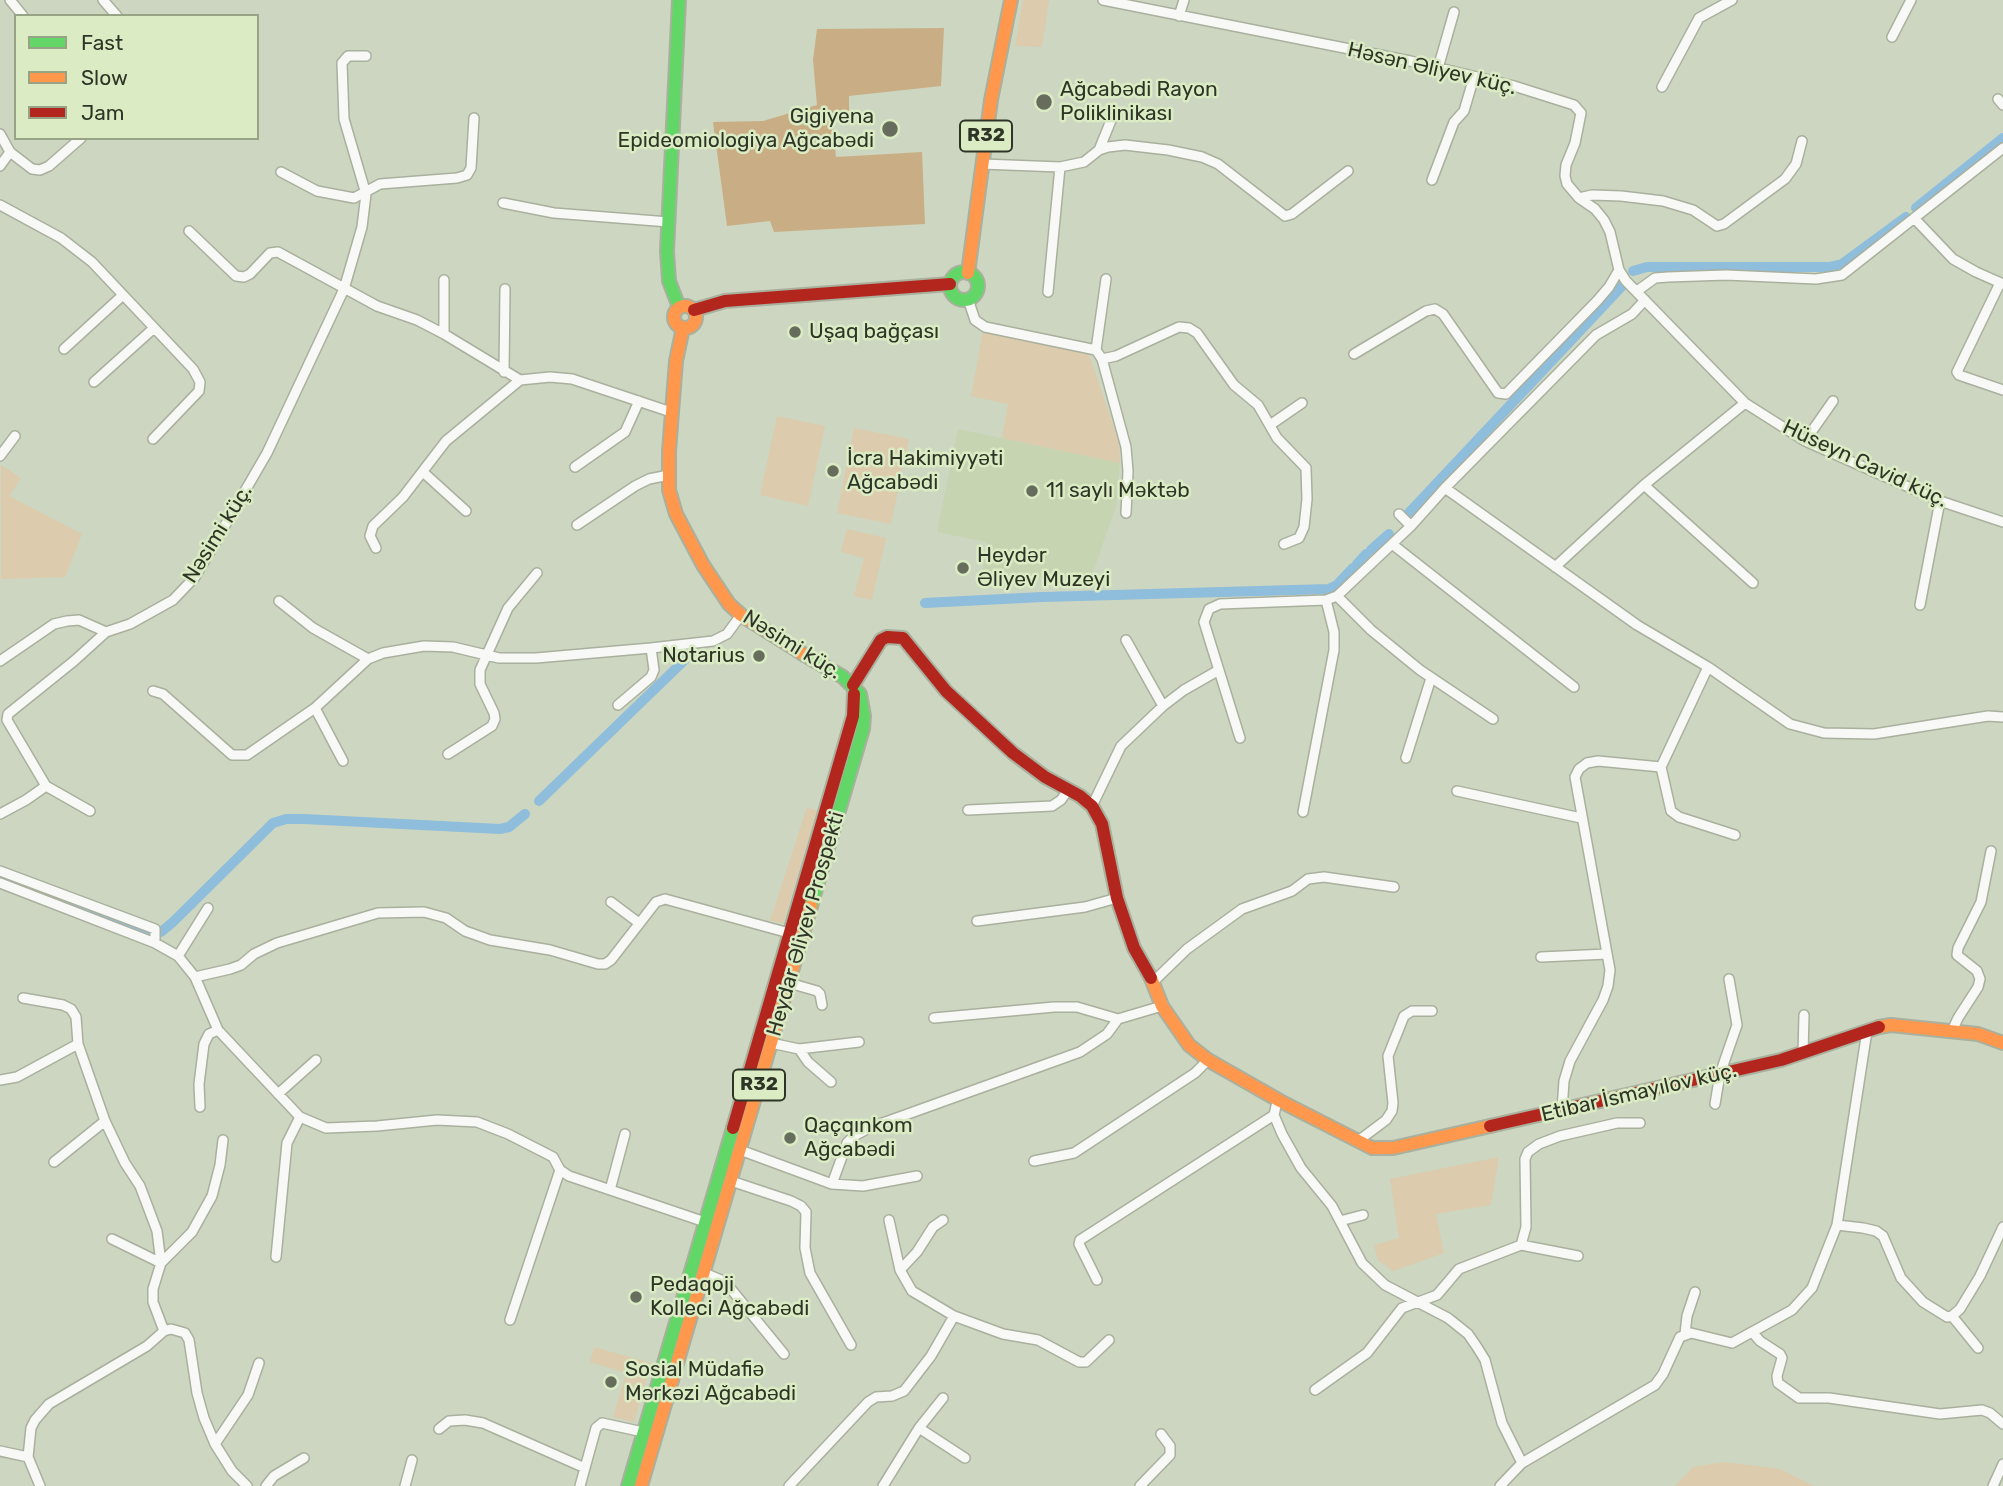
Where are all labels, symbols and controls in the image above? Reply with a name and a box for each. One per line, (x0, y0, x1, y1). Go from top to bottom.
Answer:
legend (14, 14, 259, 140)
text: Fast (81, 30, 123, 55)
street label: Həsən Əliyev küç. (1345, 37, 1519, 101)
text: Slow (81, 65, 128, 90)
place label: Ağcabədi Rayon Poliklinikası (1060, 77, 1218, 127)
marker: Ağcabədi Rayon Poliklinikası (1034, 92, 1054, 112)
text: Jam (81, 100, 125, 125)
place label: Gigiyena Epideomiologiya Ağcabədi (617, 104, 874, 154)
marker: Gigiyena Epideomiologiya Ağcabədi (880, 119, 900, 139)
road number: R32 (960, 120, 1012, 152)
place label: Uşaq bağçası (809, 319, 939, 345)
marker: Uşaq bağçası (787, 324, 803, 340)
street label: Hüseyn Cavid küç. (1778, 415, 1952, 513)
place label: İcra Hakimiyyəti Ağcabədi (847, 446, 1003, 496)
marker: İcra Hakimiyyəti Ağcabədi (825, 463, 841, 479)
place label: 11 saylı Məktəb (1046, 478, 1190, 504)
street label: Nəsimi küç. (178, 480, 258, 588)
marker: 11 saylı Məktəb (1024, 483, 1040, 499)
place label: Heydər Əliyev Muzeyi (977, 543, 1110, 593)
marker: Heydər Əliyev Muzeyi (955, 560, 971, 576)
street label: Nəsimi küç. (738, 605, 846, 685)
place label: Notarius (662, 643, 745, 669)
marker: Notarius (751, 648, 767, 664)
street label: Heydar Əliyev Prospekti (762, 809, 850, 1039)
street label: Etibar İsmayılov küç. (1539, 1058, 1739, 1128)
road number: R32 (733, 1070, 785, 1100)
place label: Qaçqınkom Ağcabədi (804, 1113, 913, 1163)
marker: Qaçqınkom Ağcabədi (782, 1130, 798, 1146)
place label: Pedaqoji Kolleci Ağcabədi (650, 1272, 809, 1322)
marker: Pedaqoji Kolleci Ağcabədi (628, 1289, 644, 1305)
place label: Sosial Müdafiə Mərkəzi Ağcabədi (625, 1357, 796, 1407)
marker: Sosial Müdafiə Mərkəzi Ağcabədi (603, 1374, 619, 1390)

